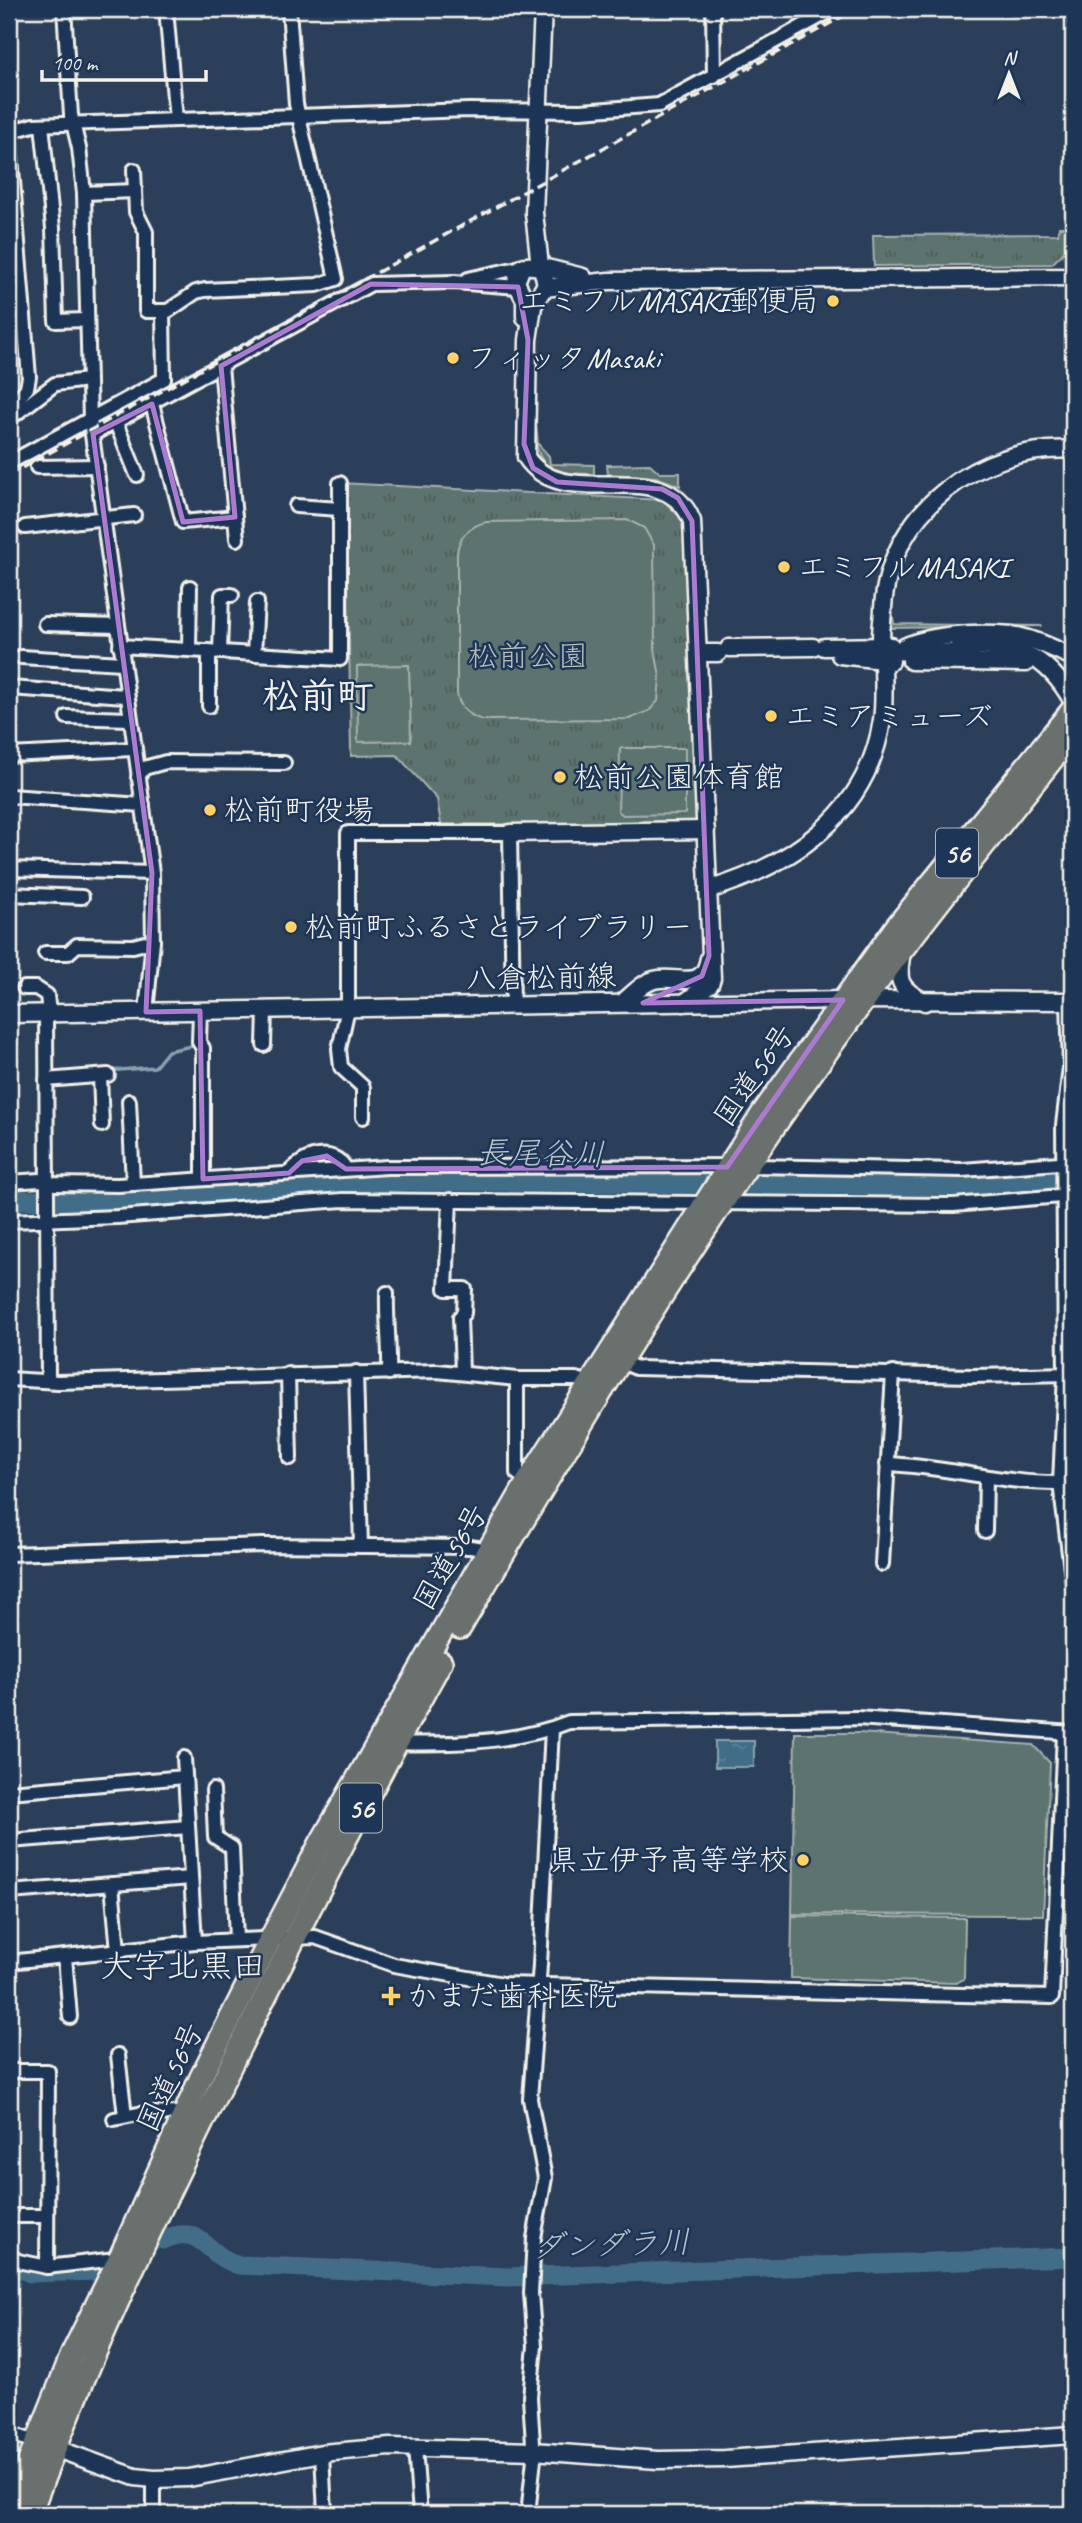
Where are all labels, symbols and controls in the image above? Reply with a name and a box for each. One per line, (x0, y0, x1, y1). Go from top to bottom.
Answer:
scale bar (42, 38, 206, 82)
north arrow (974, 38, 1044, 108)
text: N (1003, 46, 1018, 70)
text: 100 m (52, 50, 99, 76)
place label: エミフルMASAKI郵便局 (519, 282, 819, 320)
marker: エミフルMASAKI郵便局 (825, 293, 841, 309)
place label: フィッタMasaki (467, 339, 663, 377)
marker: フィッタMasaki (445, 350, 461, 366)
place label: エミフルMASAKI (798, 548, 1014, 586)
marker: エミフルMASAKI (776, 559, 792, 575)
park label: 松前公園 (468, 637, 588, 675)
district label: 松前町 (263, 672, 374, 719)
place label: エミアミューズ (785, 697, 993, 735)
marker: エミアミューズ (763, 708, 779, 724)
place label: 松前公園体育館 (574, 758, 784, 796)
marker: 松前公園体育館 (552, 769, 568, 785)
place label: 松前町役場 (224, 791, 374, 829)
marker: 松前町役場 (202, 802, 218, 818)
road number: 56 (936, 828, 978, 878)
place label: 松前町ふるさとライブラリー (305, 908, 693, 946)
marker: 松前町ふるさとライブラリー (283, 919, 299, 935)
street label: 八倉松前線 (466, 957, 616, 997)
street label: 国道56号 (705, 1016, 803, 1134)
water label: 長尾谷川 (477, 1132, 605, 1175)
street label: 国道56号 (404, 1497, 496, 1617)
road number: 56 (340, 1784, 382, 1832)
place label: 県立伊予高等学校 (549, 1841, 789, 1879)
marker: 県立伊予高等学校 (795, 1852, 811, 1868)
district label: 大字北黒田 (101, 1945, 266, 1987)
place label: かまだ歯科医院 (407, 1977, 617, 2015)
marker: かまだ歯科医院 (381, 1986, 401, 2006)
street label: 国道56号 (128, 2016, 212, 2138)
water label: ダンダラ川 (531, 2221, 691, 2268)

